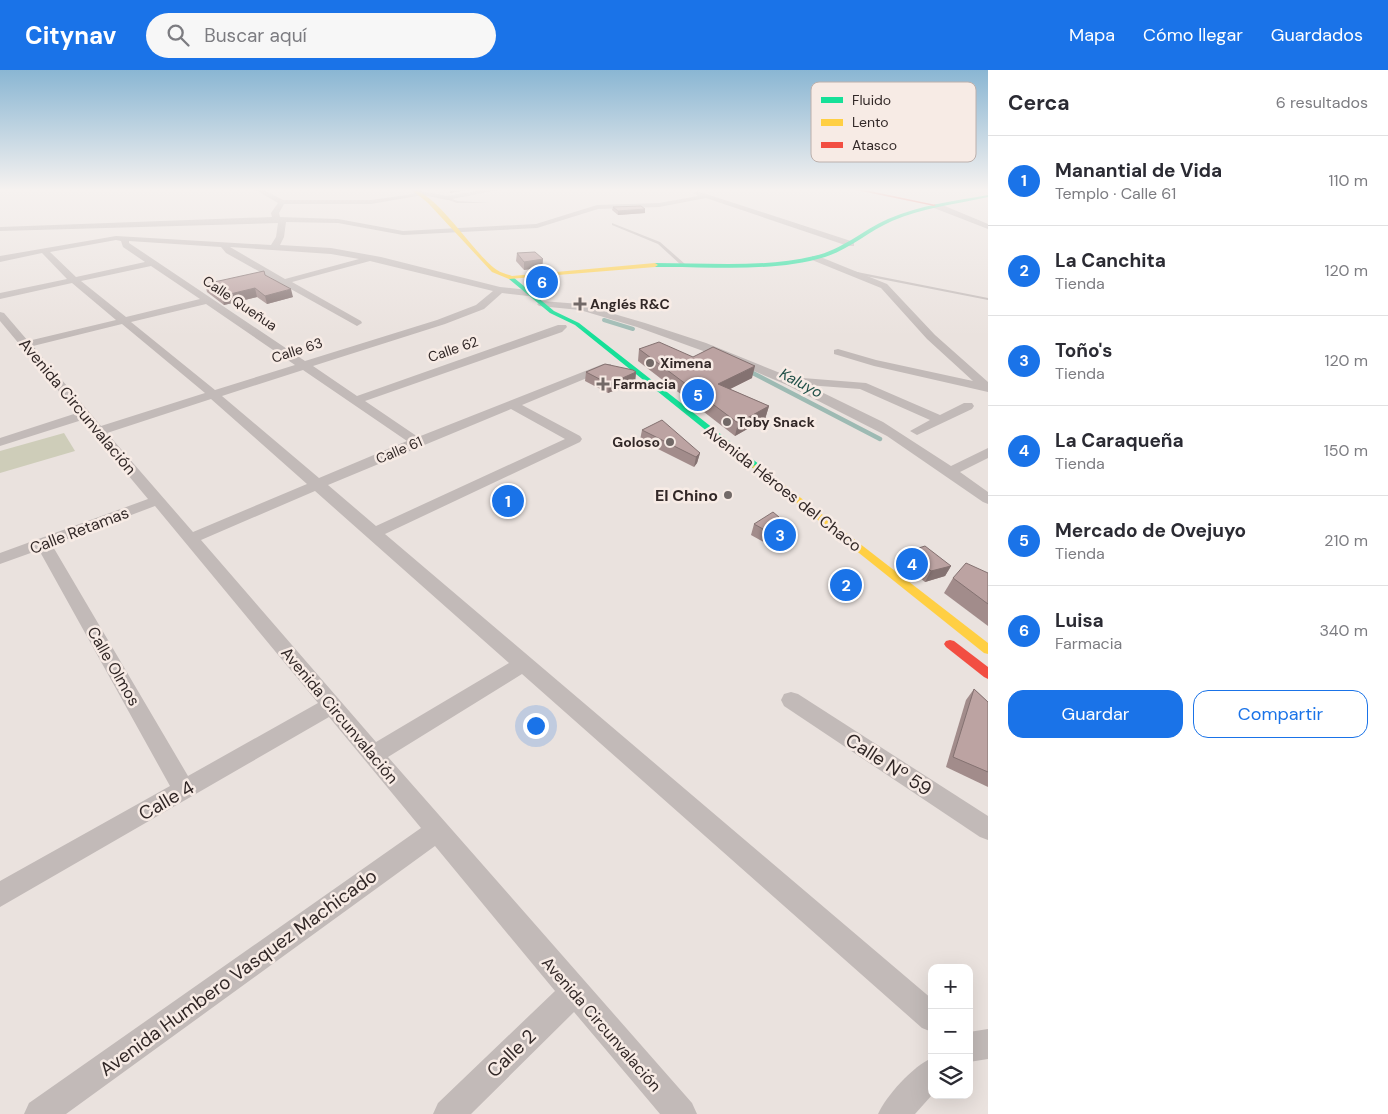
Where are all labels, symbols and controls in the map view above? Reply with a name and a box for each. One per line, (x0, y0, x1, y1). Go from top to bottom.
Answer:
search box (146, 13, 496, 58)
text: Citynav (25, 20, 116, 51)
icon: search (164, 21, 192, 49)
text: Buscar aquí (204, 23, 307, 48)
text: Mapa (1069, 23, 1115, 47)
text: Cómo llegar (1143, 23, 1243, 47)
text: Guardados (1271, 23, 1363, 47)
legend (811, 82, 976, 162)
text: Cerca (1008, 89, 1070, 117)
text: Fluido (852, 91, 891, 109)
text: 6 resultados (1276, 92, 1368, 113)
text: Lento (852, 113, 889, 131)
text: Atasco (852, 136, 897, 154)
text: Manantial de Vida (1055, 158, 1222, 183)
text: 1 (1021, 170, 1027, 191)
text: 110 m (1329, 170, 1368, 191)
text: Templo · Calle 61 (1055, 183, 1176, 204)
text: La Canchita (1055, 248, 1166, 273)
text: 2 (1019, 260, 1029, 281)
text: 120 m (1324, 260, 1368, 281)
pin: 6 (526, 263, 558, 301)
street label: Calle Queñua (199, 271, 281, 335)
text: Tienda (1055, 273, 1105, 294)
place label: Anglés R&C (590, 295, 670, 313)
marker: Anglés R&C (574, 298, 586, 310)
street label: Calle 62 (425, 332, 481, 366)
street label: Calle 63 (269, 333, 325, 367)
street label: Avenida Circunvalación (14, 334, 141, 479)
text: Toño's (1055, 338, 1112, 363)
text: 3 (1019, 350, 1029, 371)
text: 120 m (1324, 350, 1368, 371)
place label: Ximena (660, 354, 712, 372)
marker: Ximena (644, 357, 656, 369)
water label: Kaluyo (776, 363, 826, 403)
text: Tienda (1055, 363, 1105, 384)
place label: Farmacia (613, 375, 676, 393)
pin: 5 (682, 376, 714, 414)
marker: Farmacia (597, 378, 609, 390)
place label: Toby Snack (737, 413, 815, 431)
marker: Toby Snack (721, 416, 733, 428)
street label: Avenida Héroes del Chaco (700, 420, 866, 557)
text: La Caraqueña (1055, 428, 1184, 453)
street label: Calle 61 (373, 432, 425, 468)
place label: Goloso (612, 433, 660, 451)
marker: Goloso (664, 436, 676, 448)
text: 4 (1019, 440, 1029, 461)
text: 150 m (1324, 440, 1368, 461)
text: Tienda (1055, 453, 1105, 474)
pin: 1 (492, 482, 524, 520)
place label: El Chino (655, 485, 718, 506)
marker: El Chino (722, 489, 734, 501)
street label: Calle Retamas (27, 502, 132, 559)
pin: 3 (764, 516, 796, 554)
text: Mercado de Ovejuyo (1055, 518, 1246, 543)
text: 5 (1019, 530, 1029, 551)
text: 210 m (1324, 530, 1368, 551)
text: Tienda (1055, 543, 1105, 564)
pin: 4 (896, 545, 928, 583)
pin: 2 (830, 566, 862, 604)
text: Luisa (1055, 608, 1104, 633)
text: 6 (1019, 620, 1029, 641)
text: 340 m (1319, 620, 1368, 641)
street label: Calle Olmos (82, 623, 145, 710)
text: Farmacia (1055, 633, 1122, 654)
street label: Avenida Circunvalación (276, 643, 403, 788)
button: Guardar (1008, 690, 1183, 738)
button: Compartir (1193, 690, 1368, 738)
your location (523, 713, 549, 739)
street label: Calle Nº 59 (841, 727, 937, 802)
street label: Calle 4 (134, 775, 198, 826)
street label: Avenida Humbero Vasquez Machicado (95, 863, 382, 1082)
street label: Avenida Circunvalación (537, 953, 666, 1096)
map controls (928, 964, 973, 1099)
button: + (928, 964, 973, 1009)
button: − (928, 1009, 973, 1054)
street label: Calle 2 (481, 1024, 541, 1083)
button: layers (928, 1054, 973, 1099)

